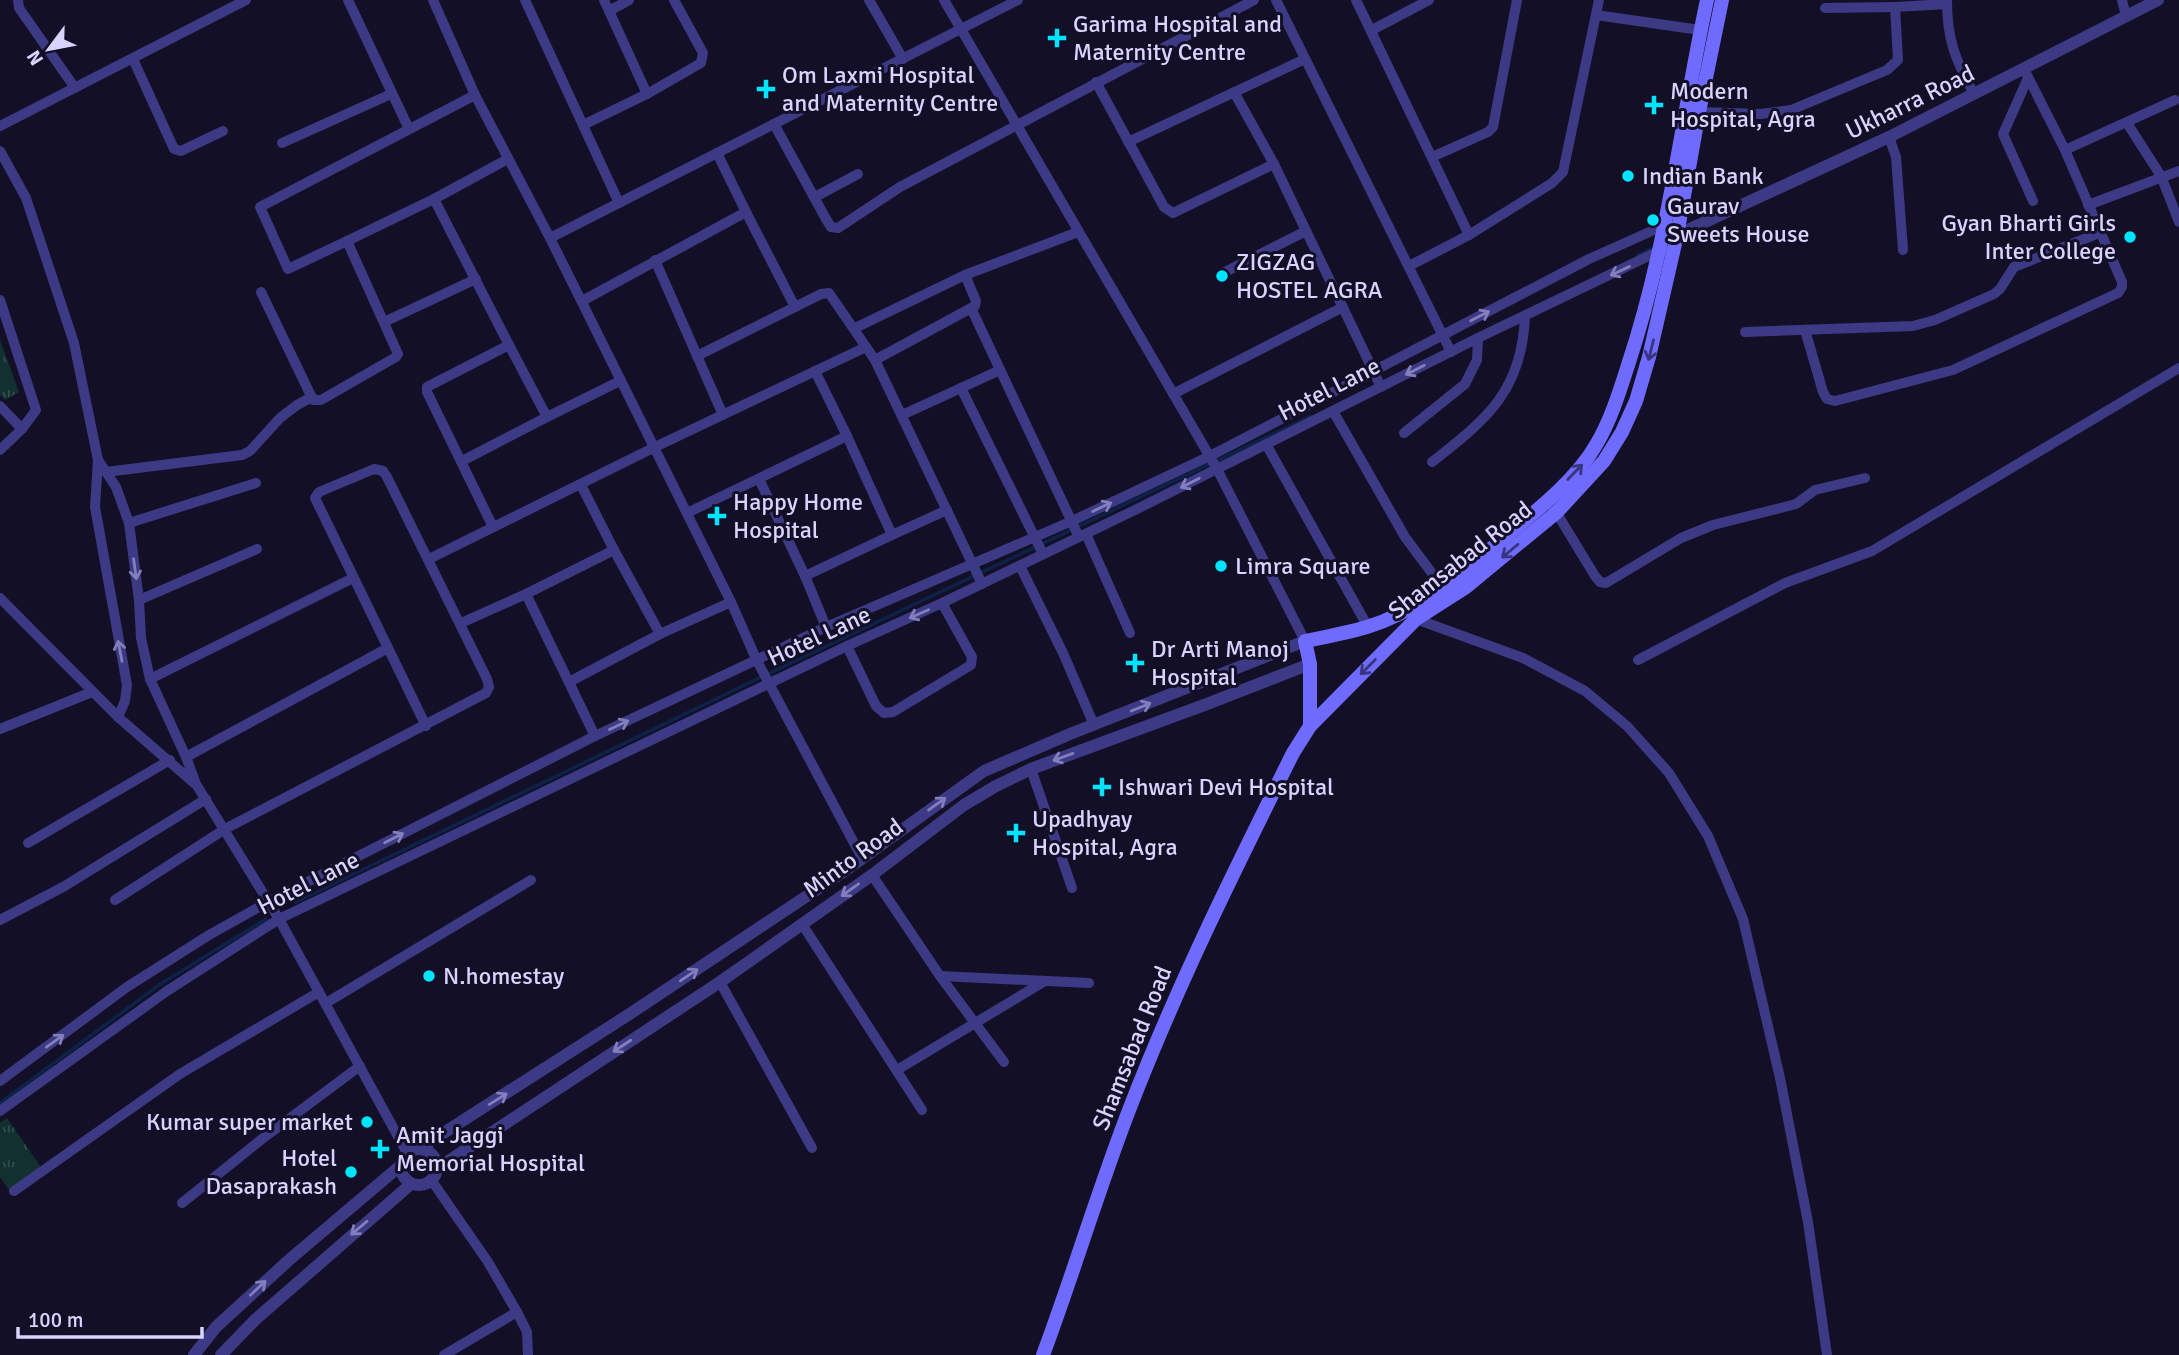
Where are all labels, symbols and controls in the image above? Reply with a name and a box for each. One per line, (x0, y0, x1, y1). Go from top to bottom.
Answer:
place label: Garima Hospital and Maternity Centre (1073, 9, 1282, 67)
north arrow (14, 14, 84, 84)
marker: Garima Hospital and Maternity Centre (1047, 28, 1067, 48)
text: N (22, 46, 49, 69)
street label: Ukharra Road (1841, 58, 1979, 146)
place label: Om Laxmi Hospital and Maternity Centre (782, 60, 998, 118)
place label: Modern Hospital, Agra (1670, 76, 1816, 134)
marker: Om Laxmi Hospital and Maternity Centre (756, 79, 776, 99)
marker: Modern Hospital, Agra (1644, 95, 1664, 115)
place label: Indian Bank (1642, 161, 1764, 191)
marker: Indian Bank (1620, 168, 1636, 184)
place label: Gaurav Sweets House (1667, 191, 1809, 249)
place label: Gyan Bharti Girls Inter College (1941, 208, 2116, 266)
marker: Gaurav Sweets House (1645, 212, 1661, 228)
marker: Gyan Bharti Girls Inter College (2122, 229, 2138, 245)
place label: ZIGZAG HOSTEL AGRA (1236, 247, 1383, 305)
one-way arrow (1610, 265, 1631, 278)
marker: ZIGZAG HOSTEL AGRA (1214, 268, 1230, 284)
one-way arrow (1469, 308, 1490, 322)
one-way arrow (1644, 338, 1657, 361)
street label: Hotel Lane (1273, 351, 1385, 427)
one-way arrow (1405, 363, 1426, 377)
one-way arrow (1566, 464, 1583, 481)
one-way arrow (1180, 476, 1201, 490)
place label: Happy Home Hospital (733, 487, 863, 545)
street label: Shamsabad Road (1382, 494, 1538, 626)
one-way arrow (1091, 500, 1113, 513)
marker: Happy Home Hospital (707, 506, 727, 526)
one-way arrow (1502, 544, 1520, 559)
place label: Limra Square (1235, 551, 1371, 581)
one-way arrow (128, 557, 141, 580)
marker: Limra Square (1213, 558, 1229, 574)
street label: Hotel Lane (763, 599, 875, 673)
one-way arrow (908, 608, 930, 621)
place label: Dr Arti Manoj Hospital (1151, 634, 1289, 692)
one-way arrow (113, 640, 127, 663)
marker: Dr Arti Manoj Hospital (1125, 653, 1145, 673)
one-way arrow (1359, 659, 1376, 676)
one-way arrow (1130, 699, 1151, 712)
one-way arrow (608, 718, 629, 731)
one-way arrow (1052, 752, 1074, 764)
place label: Ishwari Devi Hospital (1118, 772, 1334, 802)
marker: Ishwari Devi Hospital (1092, 777, 1112, 797)
one-way arrow (927, 797, 946, 811)
place label: Upadhyay Hospital, Agra (1032, 804, 1178, 862)
street label: Minto Road (797, 812, 909, 904)
marker: Upadhyay Hospital, Agra (1006, 823, 1026, 843)
one-way arrow (383, 830, 404, 844)
street label: Hotel Lane (252, 845, 364, 921)
one-way arrow (841, 883, 860, 897)
place label: N.homestay (443, 961, 564, 991)
street label: Shamsabad Road (1085, 961, 1179, 1135)
one-way arrow (679, 967, 698, 982)
marker: N.homestay (421, 968, 437, 984)
one-way arrow (45, 1033, 64, 1048)
one-way arrow (613, 1039, 633, 1053)
one-way arrow (488, 1092, 508, 1106)
place label: Kumar super market (146, 1107, 353, 1137)
marker: Kumar super market (359, 1114, 375, 1130)
place label: Amit Jaggi Memorial Hospital (396, 1120, 585, 1178)
marker: Amit Jaggi Memorial Hospital (370, 1139, 390, 1159)
place label: Hotel Dasaprakash (206, 1143, 337, 1201)
marker: Hotel Dasaprakash (343, 1164, 359, 1180)
one-way arrow (351, 1220, 369, 1236)
one-way arrow (249, 1280, 267, 1296)
scale bar (18, 1296, 201, 1340)
text: 100 m (28, 1307, 83, 1333)

